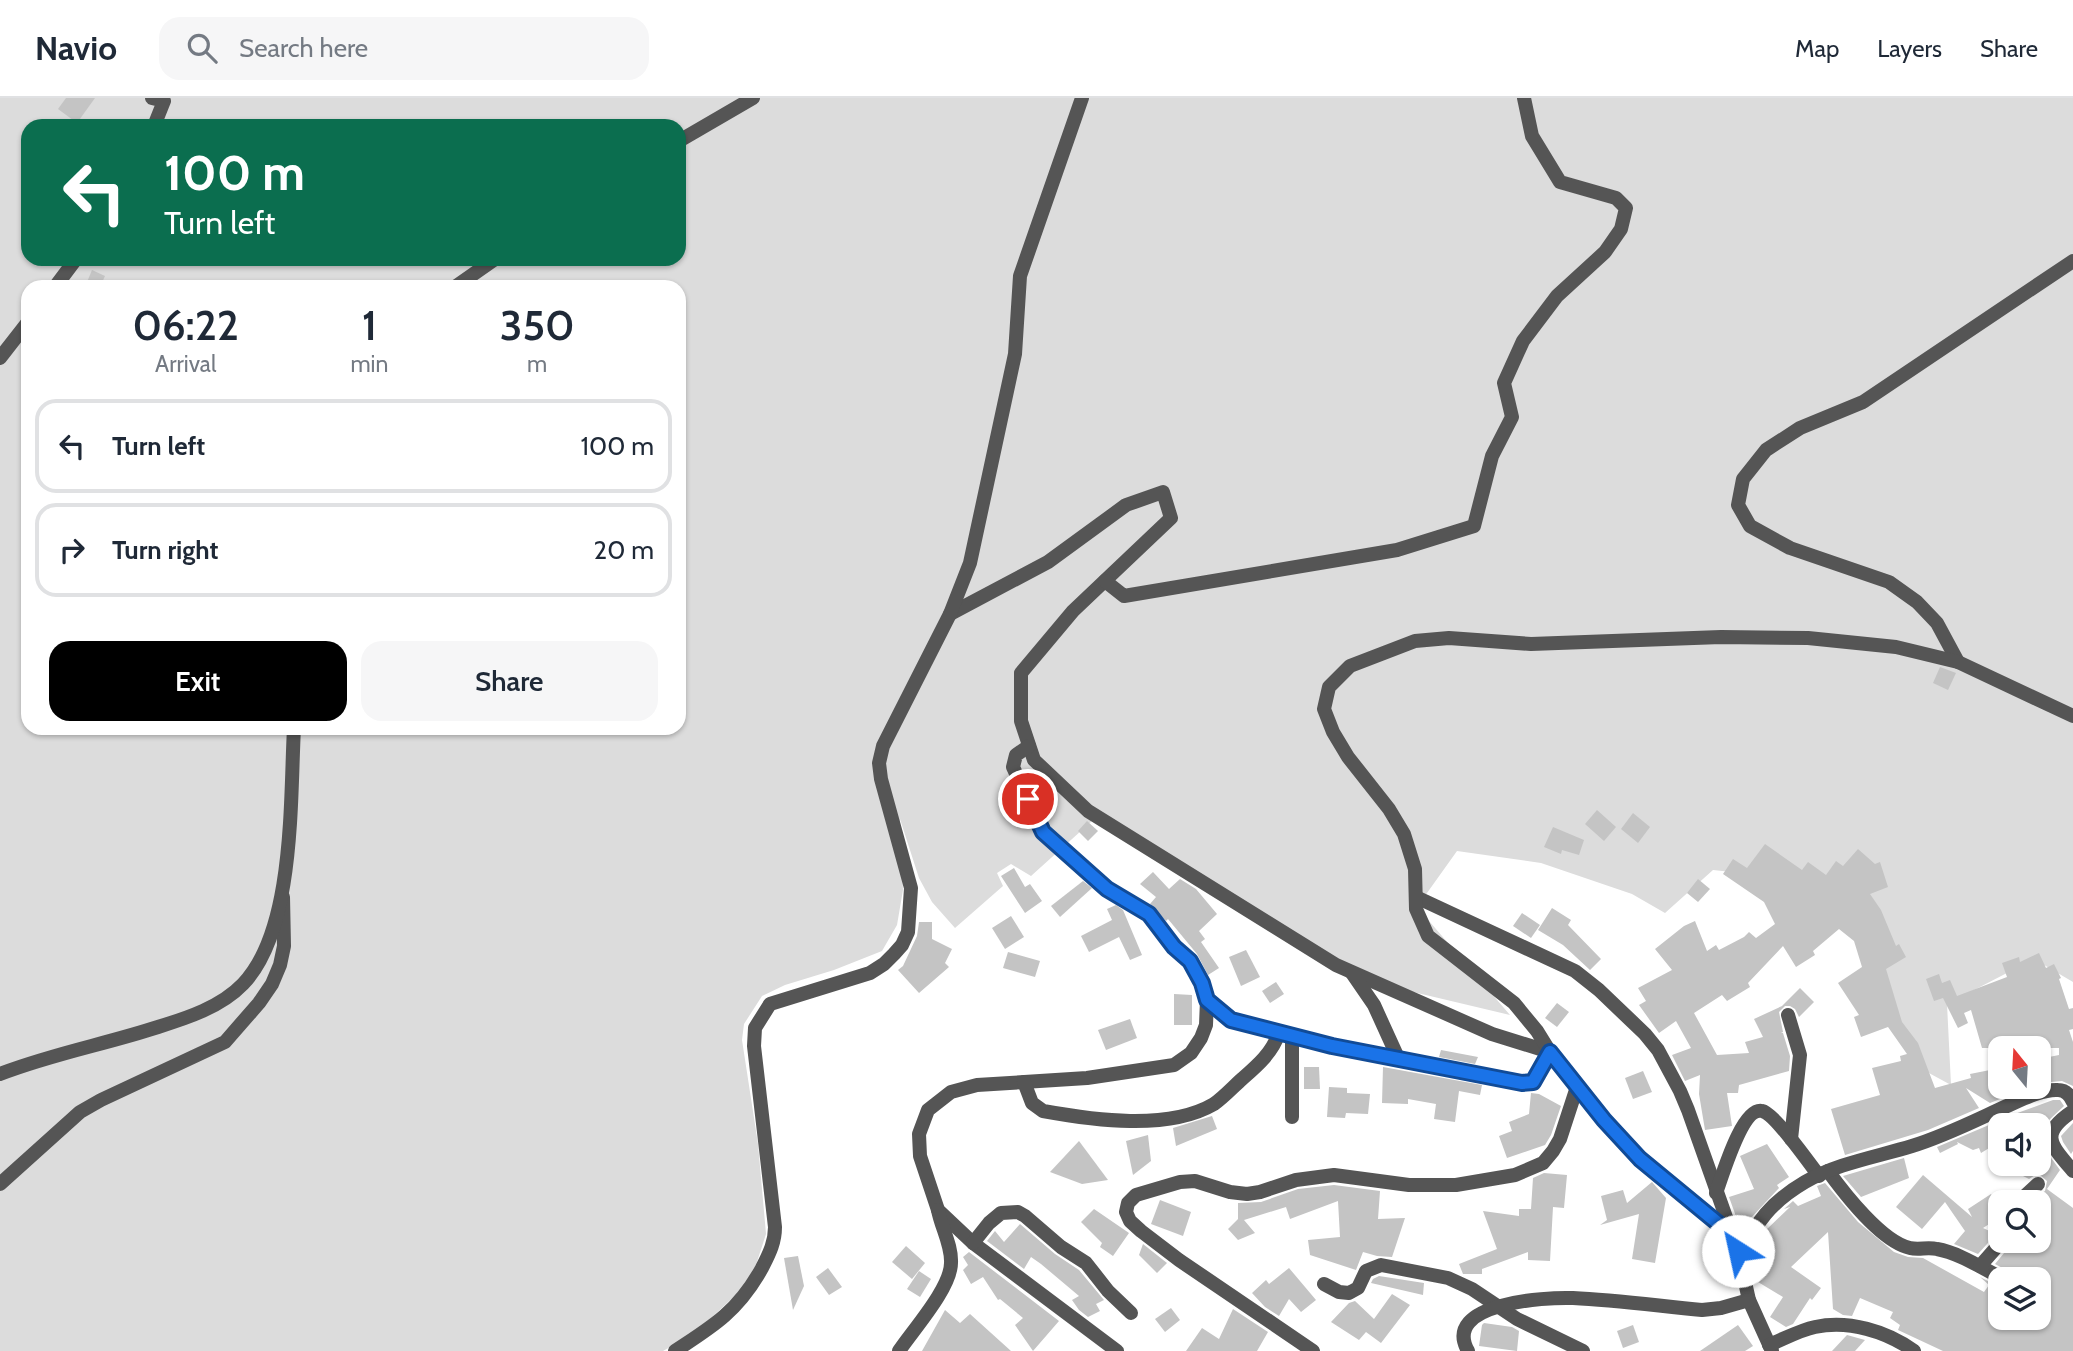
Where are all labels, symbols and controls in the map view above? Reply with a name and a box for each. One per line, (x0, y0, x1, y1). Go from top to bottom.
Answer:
search box (159, 17, 649, 80)
text: Navio (35, 28, 117, 68)
icon: search (183, 29, 221, 67)
text: Search here (239, 32, 368, 64)
text: Map (1795, 34, 1839, 63)
text: Layers (1877, 34, 1942, 63)
text: Share (1980, 34, 2038, 63)
text: 100 m (164, 143, 305, 202)
icon: left (49, 147, 140, 238)
text: Turn left (164, 203, 275, 242)
text: 06:22 (132, 299, 239, 351)
text: 1 (362, 299, 377, 351)
text: 350 (500, 299, 575, 351)
text: Arrival (155, 350, 216, 378)
text: min (350, 350, 388, 378)
text: m (527, 350, 547, 378)
icon: left (53, 427, 91, 465)
text: Turn left (112, 430, 205, 462)
text: 100 m (581, 430, 654, 462)
icon: right (53, 531, 91, 569)
text: Turn right (112, 534, 218, 566)
text: 20 m (594, 534, 654, 566)
button: Exit (49, 641, 347, 721)
button: Share (361, 641, 658, 721)
pin (998, 769, 1058, 829)
icon: arrive (1009, 780, 1047, 818)
north arrow (1988, 1036, 2051, 1099)
map controls (1988, 1036, 2051, 1330)
button: sound (1988, 1113, 2051, 1176)
button: search (1988, 1190, 2051, 1253)
position arrow (1701, 1214, 1775, 1288)
button: layers (1988, 1267, 2051, 1330)

